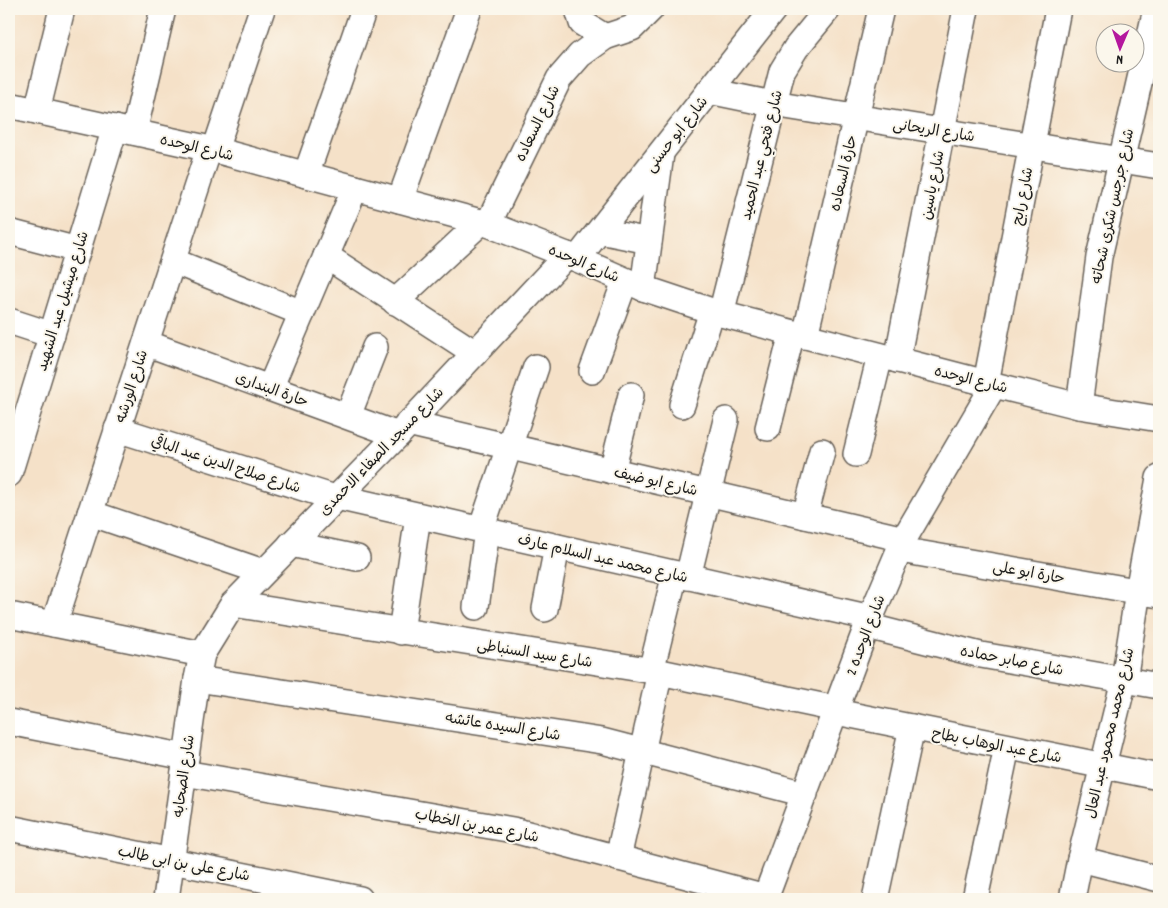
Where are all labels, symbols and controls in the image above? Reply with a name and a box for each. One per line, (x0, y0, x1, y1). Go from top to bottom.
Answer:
north arrow (1096, 22, 1146, 72)
text: N (1116, 49, 1123, 69)
street label: شارع السعاده (511, 82, 567, 166)
street label: شارع فتحي عبد الحميد (736, 88, 790, 223)
street label: شارع ابو حسنى (641, 93, 714, 178)
street label: شارع الريحانى (891, 115, 976, 149)
street label: شارع جرجس شكرى شحاته (1087, 127, 1141, 286)
street label: شارع الوحده (158, 130, 236, 168)
street label: حارة السعاده (825, 133, 864, 214)
street label: شارع ياسين (916, 149, 951, 222)
street label: شارع رابح (1008, 165, 1040, 227)
street label: شارع ميشيل عبد الشهيد (32, 229, 96, 374)
street label: شارع الوحده (544, 240, 622, 290)
street label: شارع الورشه (111, 347, 155, 426)
street label: شارع الوحده (931, 361, 1010, 401)
street label: حارة البندارى (232, 367, 311, 414)
street label: شارع مسجد الصفاء الاحمدى (315, 383, 450, 522)
street label: شارع صلاح الدين عبد الباقي (148, 429, 304, 500)
street label: شارع ابو ضيف (612, 463, 700, 503)
street label: شارع محمد عبد السلام عارف (515, 530, 690, 590)
street label: حارة ابو على (991, 557, 1066, 591)
street label: شارع الوحده 2 (841, 592, 892, 679)
street label: شارع سيد السنباطى (475, 635, 594, 675)
street label: شارع صابر حماده (958, 641, 1065, 683)
street label: شارع محمد محمود عبد العال (1081, 646, 1141, 821)
street label: شارع السيده عائشه (444, 708, 562, 748)
street label: شارع عبد الوهاب بطاح (930, 724, 1063, 770)
street label: شارع الصحابه (168, 734, 202, 819)
street label: شارع عمر بن الخطاب (413, 804, 541, 850)
street label: شارع على بن ابى طالب (116, 841, 252, 889)

